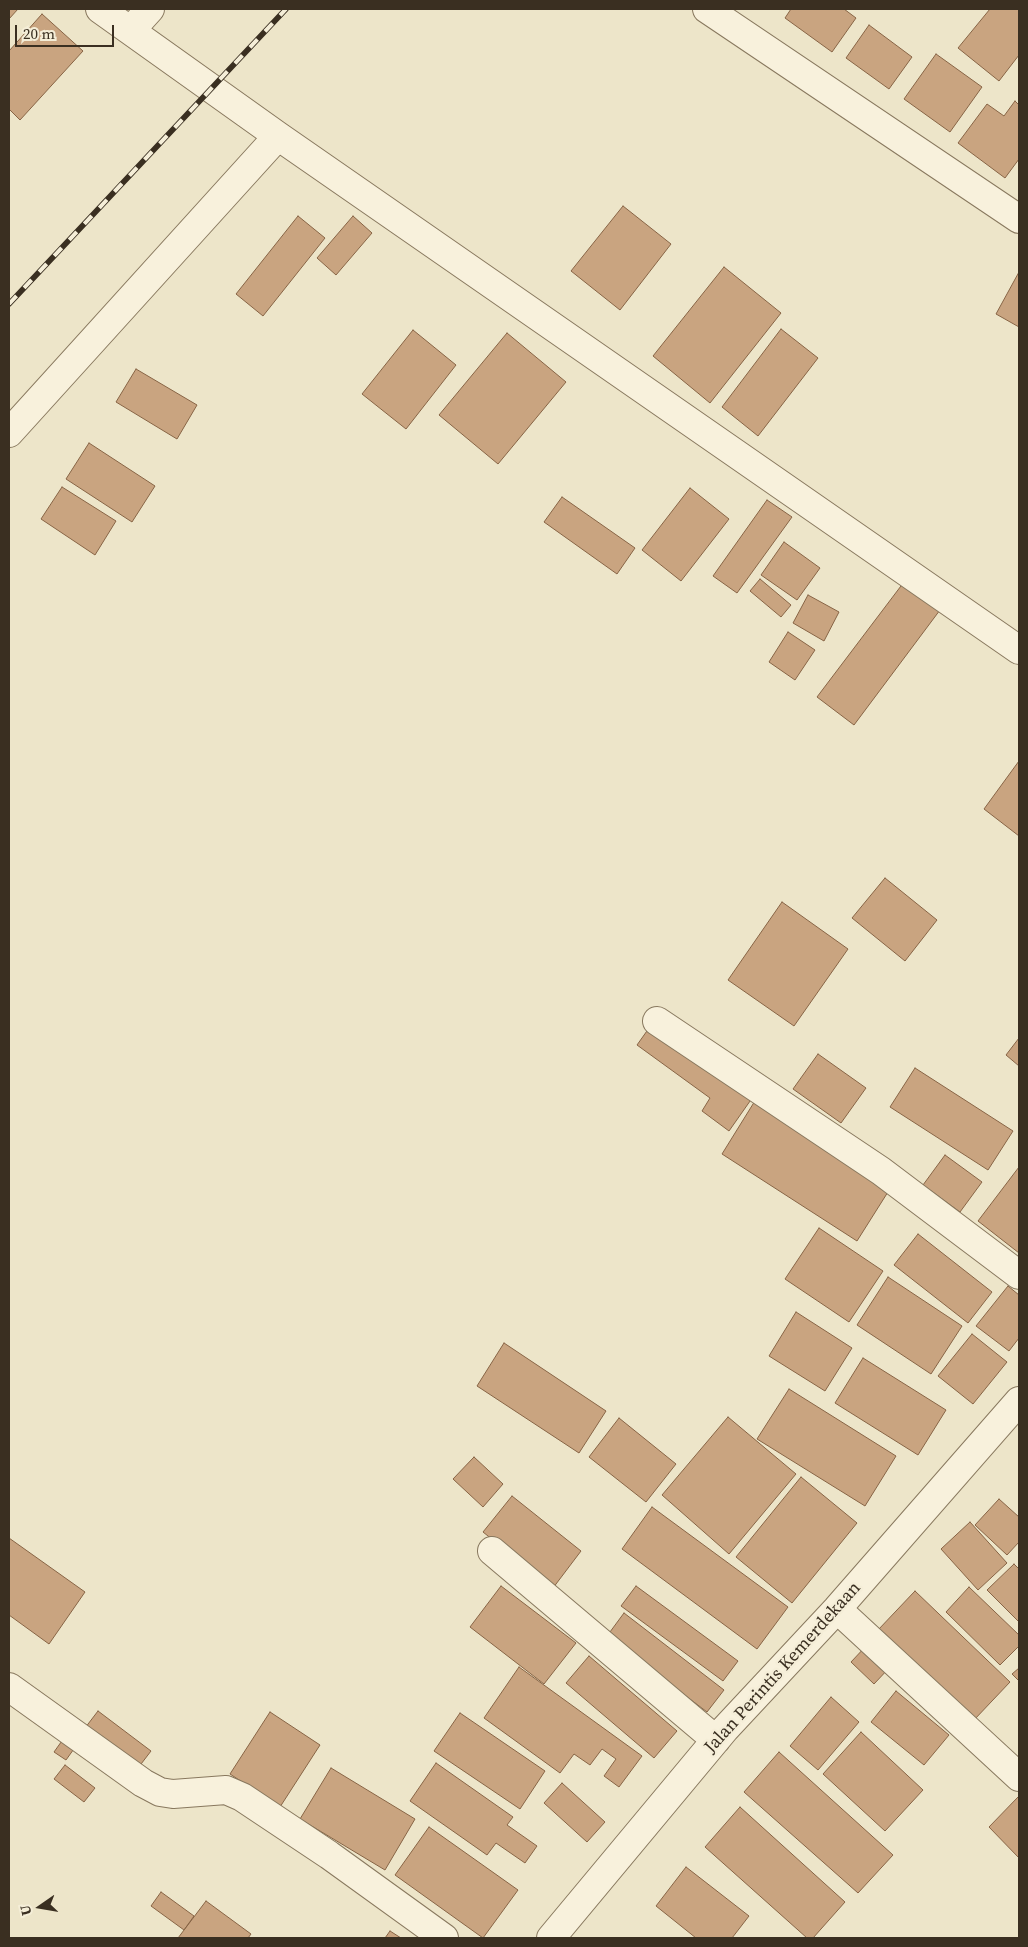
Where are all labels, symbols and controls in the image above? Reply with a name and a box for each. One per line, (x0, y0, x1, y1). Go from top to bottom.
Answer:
scale bar (18, 15, 116, 47)
text: 20 m (23, 23, 55, 44)
street label: Jalan Perintis Kemerdekaan (700, 1578, 866, 1758)
north arrow (15, 1882, 65, 1932)
text: U (14, 1903, 36, 1918)

